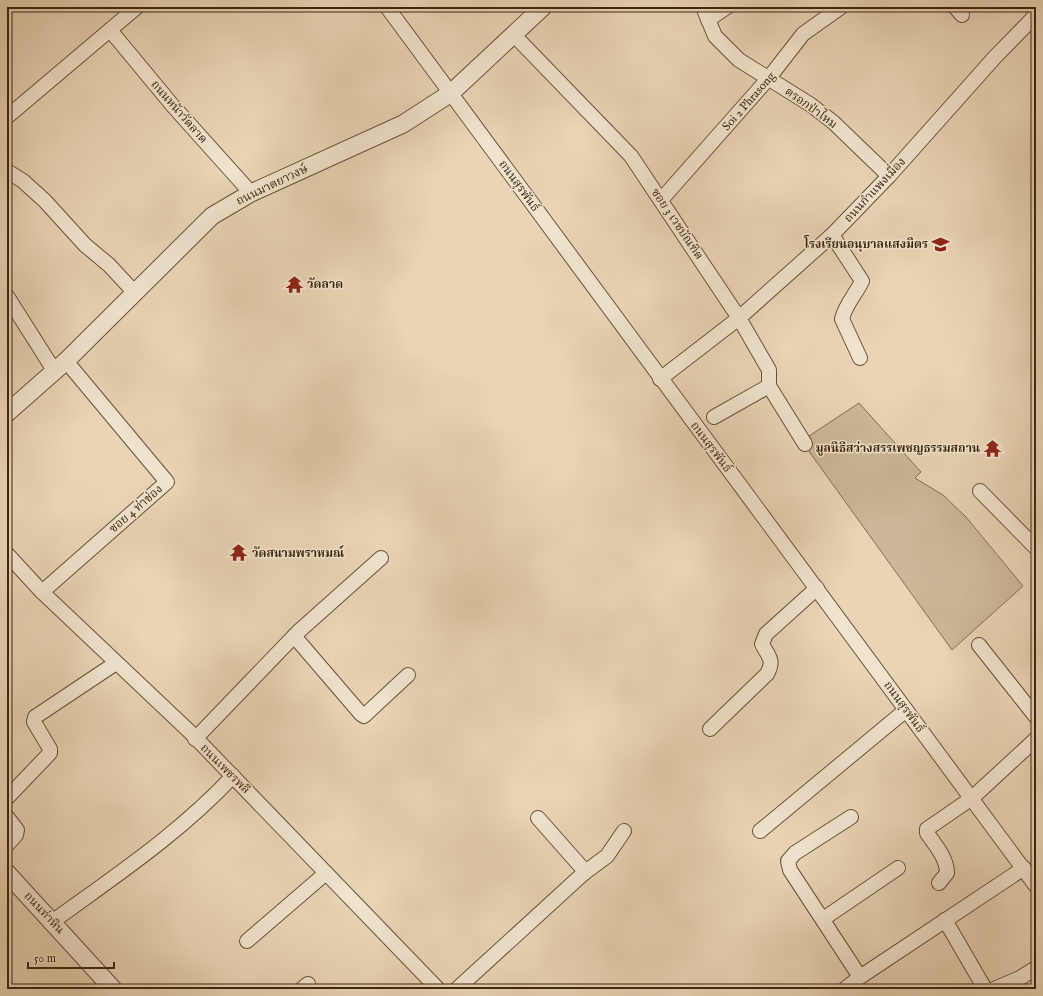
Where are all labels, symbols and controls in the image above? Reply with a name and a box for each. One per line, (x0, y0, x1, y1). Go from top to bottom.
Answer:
street label: Soi 2 Phrasong (719, 68, 779, 133)
street label: ถนนหน้าวัดลาด (148, 77, 210, 147)
street label: ตรอกป่าไหม (782, 82, 841, 132)
street label: ถนนกำแพงเมี่อง (839, 153, 909, 226)
street label: ถนนสุรพันธ์ (495, 157, 543, 215)
street label: ถนนมาตยาวงษ์ (234, 161, 311, 209)
street label: ซอย 3 เวชบัณฑิต (648, 185, 706, 263)
school or university icon: โรงเรียนอนุบาลแสงมิตร (931, 234, 951, 254)
place label: โรงเรียนอนุบาลแสงมิตร (803, 235, 928, 252)
temple icon: วัดลาด (284, 274, 304, 294)
place label: วัดลาด (307, 277, 343, 292)
street label: ถนนสุรพันธ์ (687, 419, 735, 476)
temple icon: มูลนิธิสว่างสรรเพชญธรรมสถาน (983, 438, 1003, 458)
place label: มูลนิธิสว่างสรรเพชญธรรมสถาน (816, 441, 980, 456)
street label: ซอย 4 ท่าช่อง (106, 482, 166, 536)
temple icon: วัดสนามพราหมณ์ (229, 543, 249, 563)
place label: วัดสนามพราหมณ์ (252, 545, 344, 561)
street label: ถนนสุรพันธ์ (880, 678, 928, 736)
street label: ถนนเพชรพลี (197, 741, 253, 797)
street label: ถนนท่าหิน (21, 889, 67, 937)
scale bar (28, 944, 114, 970)
text: 50 m (34, 951, 56, 966)

